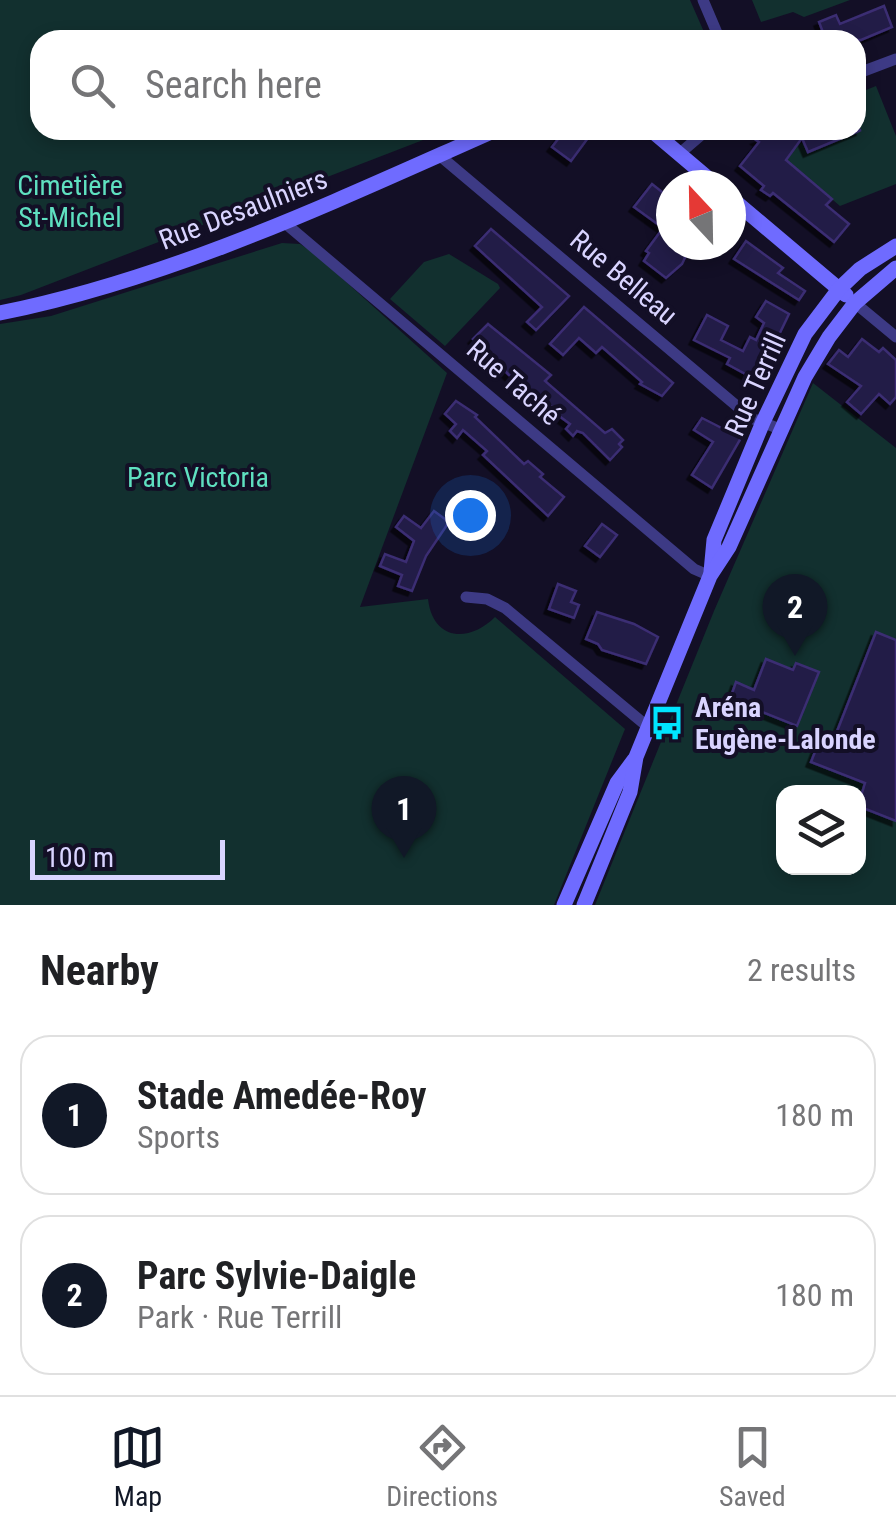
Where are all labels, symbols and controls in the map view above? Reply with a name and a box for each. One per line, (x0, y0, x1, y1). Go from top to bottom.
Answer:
search box (30, 30, 866, 140)
icon: search (65, 58, 120, 113)
text: Search here (145, 63, 322, 107)
street label: Rue Desaulniers (154, 162, 332, 257)
park label: Cimetière St-Michel (17, 169, 123, 234)
north arrow (656, 170, 746, 260)
street label: Rue Belleau (564, 223, 684, 332)
street label: Rue Terrill (718, 327, 793, 441)
street label: Rue Taché (460, 333, 567, 432)
park label: Parc Victoria (127, 461, 269, 494)
your location (445, 490, 496, 541)
pin: 2 (762, 574, 828, 656)
place label: Aréna Eugène-Lalonde (695, 691, 876, 756)
bus stop icon: Aréna Eugène-Lalonde (648, 704, 686, 742)
pin: 1 (372, 776, 436, 858)
map controls (776, 785, 866, 875)
button: layers (776, 785, 866, 875)
scale bar (30, 835, 225, 880)
text: 100 m (45, 841, 114, 874)
text: Nearby (40, 946, 159, 995)
text: 2 results (747, 951, 856, 989)
text: Stade Amedée-Roy (137, 1074, 427, 1118)
text: 1 (66, 1096, 83, 1134)
text: 180 m (775, 1096, 854, 1134)
text: Sports (137, 1118, 220, 1156)
text: Parc Sylvie-Daigle (137, 1254, 416, 1298)
text: 2 (66, 1276, 83, 1314)
text: 180 m (775, 1276, 854, 1314)
text: Park · Rue Terrill (137, 1298, 342, 1336)
tab: Map (110, 1420, 165, 1513)
tab: Directions (386, 1420, 498, 1513)
tab: Saved (719, 1420, 786, 1513)

